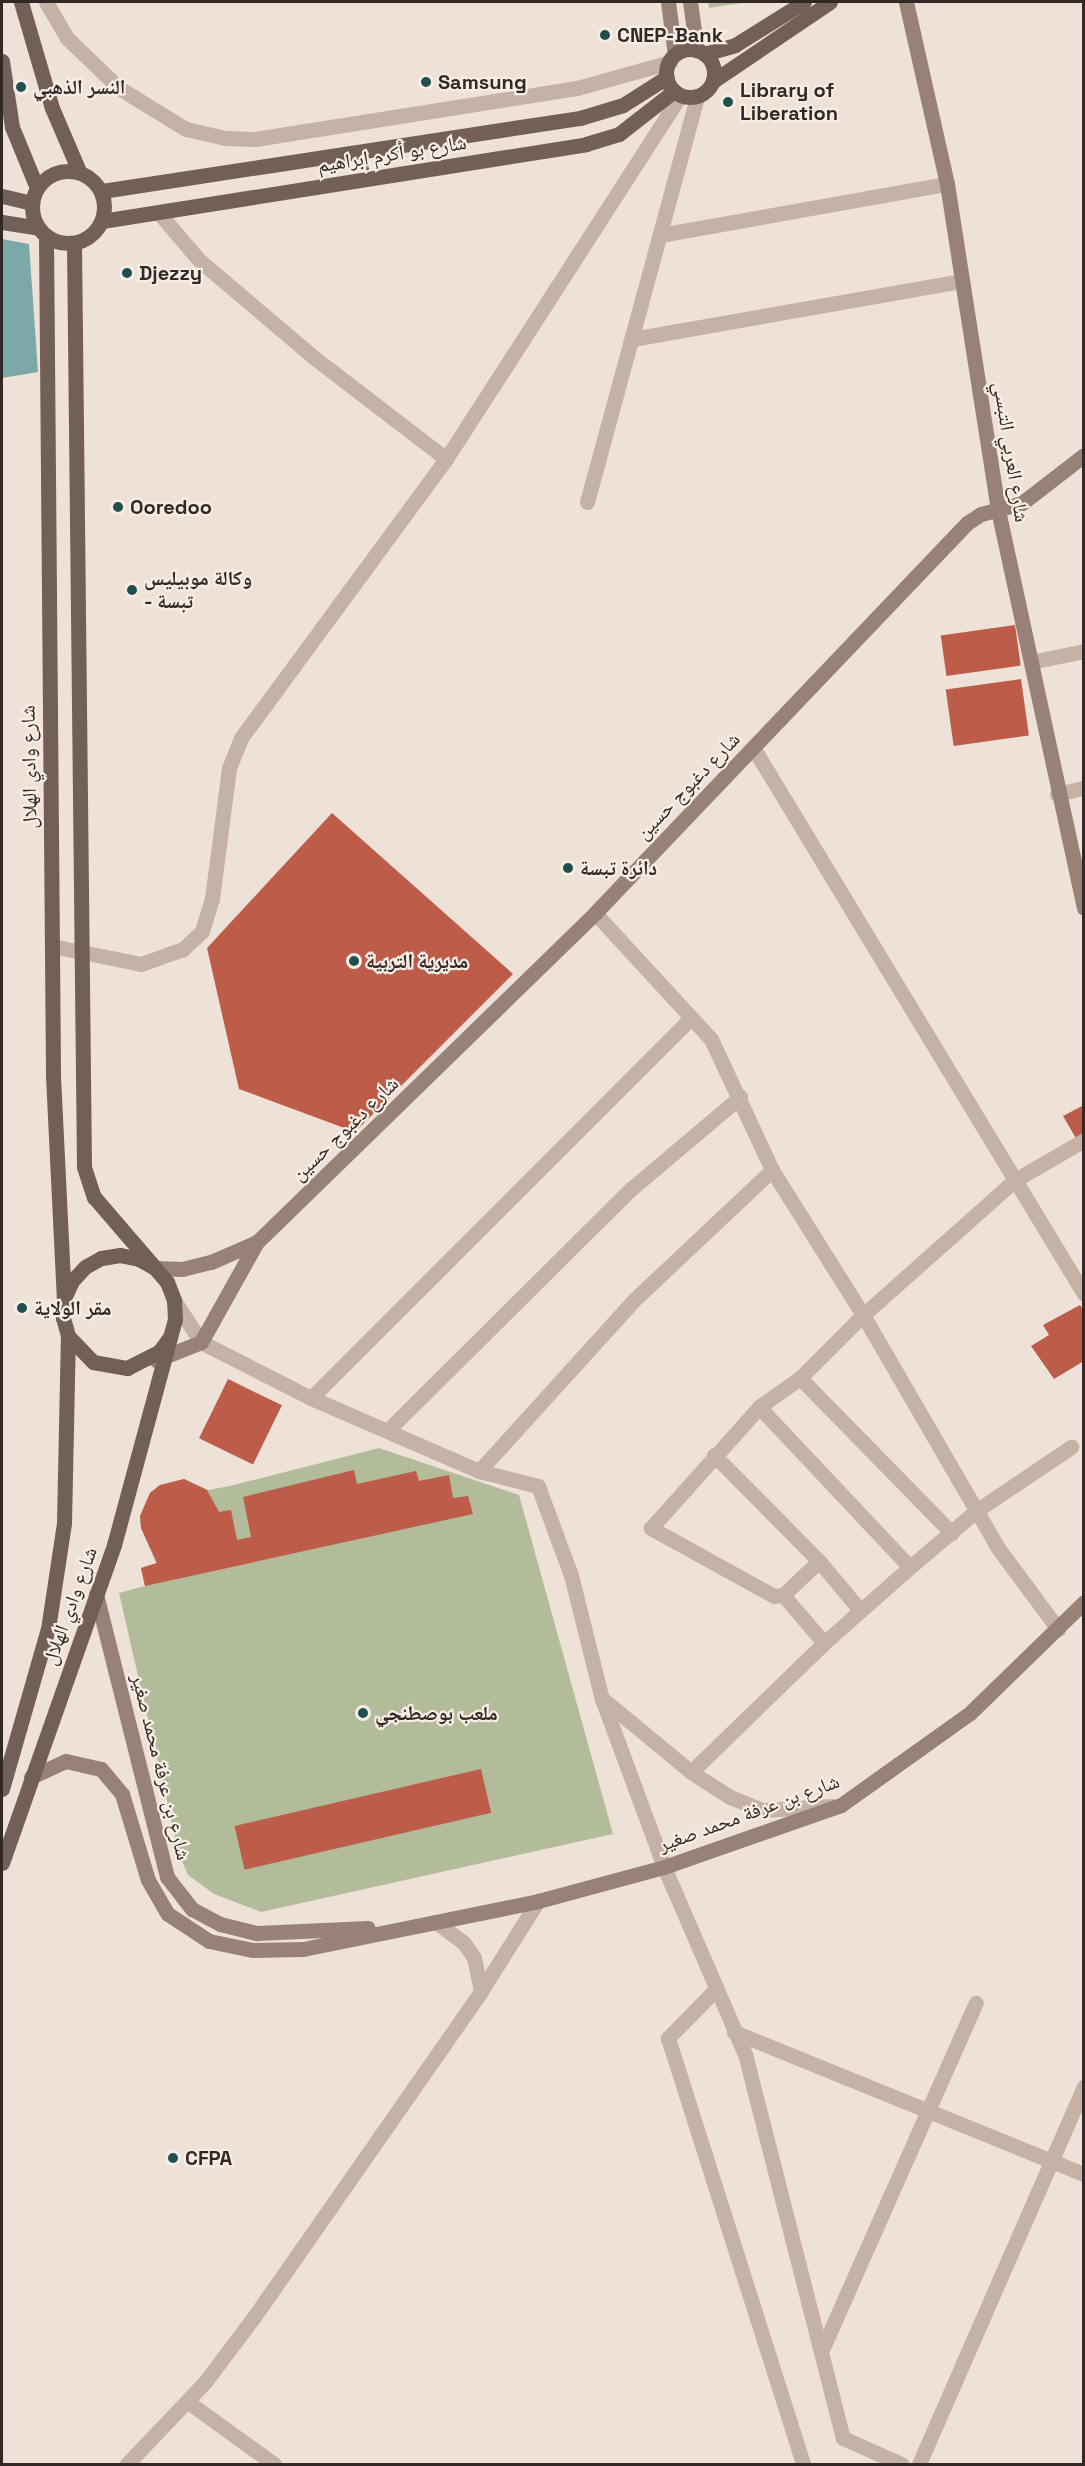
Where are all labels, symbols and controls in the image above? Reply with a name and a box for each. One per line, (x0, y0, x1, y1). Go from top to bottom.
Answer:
place label: CNEP-Bank (617, 23, 723, 47)
marker: CNEP-Bank (598, 28, 612, 42)
place label: Samsung (438, 70, 527, 94)
place label: النسر الذهبي (33, 75, 125, 99)
marker: Samsung (419, 75, 433, 89)
place label: Library of Liberation (740, 78, 838, 125)
marker: النسر الذهبي (14, 80, 28, 94)
marker: Library of Liberation (721, 95, 735, 109)
street label: شارع بو أكرم إبراهيم (316, 130, 468, 178)
place label: Djezzy (139, 261, 202, 285)
marker: Djezzy (120, 266, 134, 280)
street label: شارع العربي التبسي (988, 380, 1034, 524)
place label: Ooredoo (130, 495, 212, 519)
marker: Ooredoo (111, 500, 125, 514)
place label: وكالة موبيليس - تبسة (144, 566, 252, 613)
marker: وكالة موبيليس - تبسة (125, 583, 139, 597)
street label: شارع وادي الهلال (16, 705, 42, 829)
street label: شارع دغبوج حسين (631, 727, 745, 845)
place label: دائرة تبسة (580, 856, 657, 880)
marker: دائرة تبسة (561, 861, 575, 875)
place label: مديرية التربية (366, 949, 468, 973)
marker: مديرية التربية (347, 954, 361, 968)
street label: شارع دغبوج حسين (286, 1072, 404, 1186)
place label: مقر الولاية (34, 1296, 112, 1320)
marker: مقر الولاية (15, 1301, 29, 1315)
street label: شارع وادي الهلال (38, 1544, 102, 1668)
street label: شارع بن عرفة محمد صغير (126, 1672, 196, 1862)
place label: ملعب بوصطنجي (375, 1701, 498, 1725)
marker: ملعب بوصطنجي (356, 1706, 370, 1720)
street label: شارع بن عرفة محمد صغير (655, 1769, 843, 1857)
place label: CFPA (185, 2146, 232, 2170)
marker: CFPA (166, 2151, 180, 2165)

